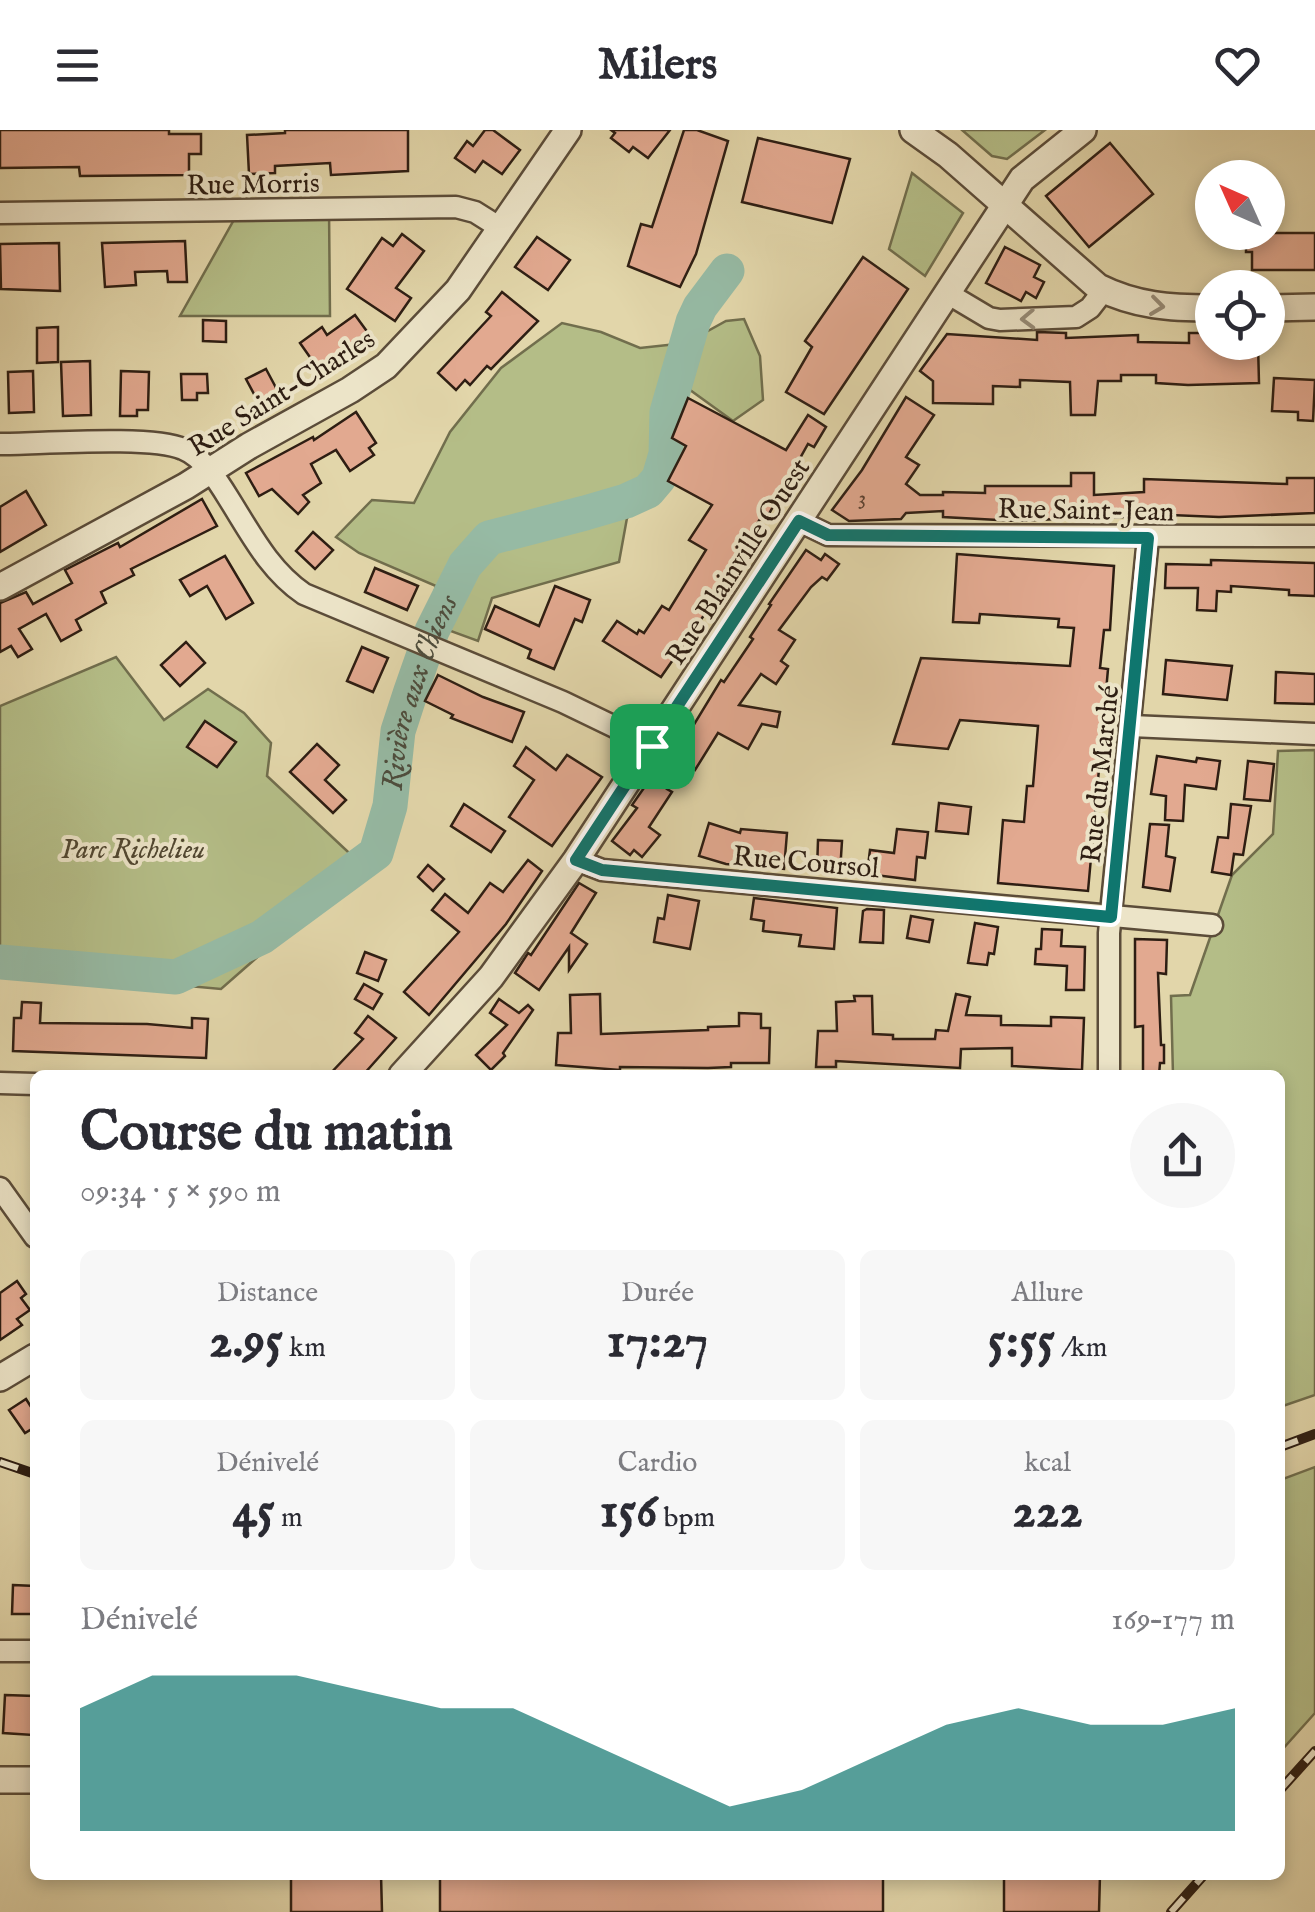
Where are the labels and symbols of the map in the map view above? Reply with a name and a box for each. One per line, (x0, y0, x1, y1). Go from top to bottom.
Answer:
north arrow (1195, 160, 1285, 250)
street label: Rue Morris (186, 167, 320, 204)
one-way arrow (1149, 295, 1165, 316)
one-way arrow (1019, 309, 1035, 330)
street label: Rue Saint-Charles (182, 323, 382, 466)
street label: Rue Blainville Ouest (659, 452, 819, 672)
house number: 3 (858, 484, 866, 512)
street label: Rue Saint-Jean (997, 492, 1175, 531)
water label: Rivière aux Chiens (375, 588, 468, 793)
street label: Rue du Marché (1075, 683, 1128, 865)
pin (610, 704, 695, 789)
park label: Parc Richelieu (61, 833, 205, 868)
street label: Rue Coursol (731, 840, 881, 887)

